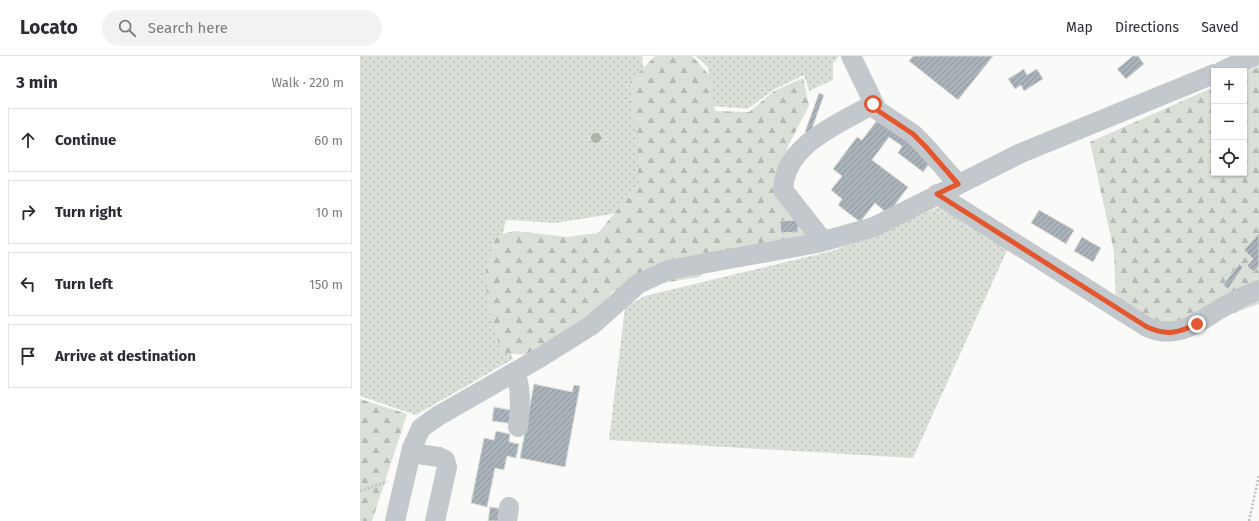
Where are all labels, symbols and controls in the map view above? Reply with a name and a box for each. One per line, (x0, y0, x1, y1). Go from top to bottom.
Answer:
search box (102, 10, 382, 46)
text: Locato (20, 16, 78, 39)
icon: search (116, 17, 138, 39)
text: Search here (148, 19, 228, 37)
text: Map (1066, 19, 1093, 36)
text: Directions (1115, 19, 1179, 36)
text: Saved (1201, 19, 1239, 36)
map controls (1211, 68, 1247, 176)
button: + (1211, 68, 1247, 104)
text: 3 min (16, 72, 58, 93)
text: Walk · 220 m (272, 75, 344, 90)
route start (864, 95, 882, 113)
button: − (1211, 104, 1247, 140)
icon: ahead (17, 129, 39, 151)
text: Continue (55, 131, 116, 149)
text: 60 m (314, 133, 343, 148)
button: locate (1211, 140, 1247, 176)
icon: right (17, 201, 39, 223)
text: Turn right (55, 203, 122, 221)
text: 10 m (316, 205, 343, 220)
icon: left (17, 273, 39, 295)
text: Turn left (55, 275, 113, 293)
text: 150 m (309, 277, 343, 292)
route end (1188, 315, 1206, 333)
icon: arrive (17, 345, 39, 367)
text: Arrive at destination (55, 347, 196, 365)

